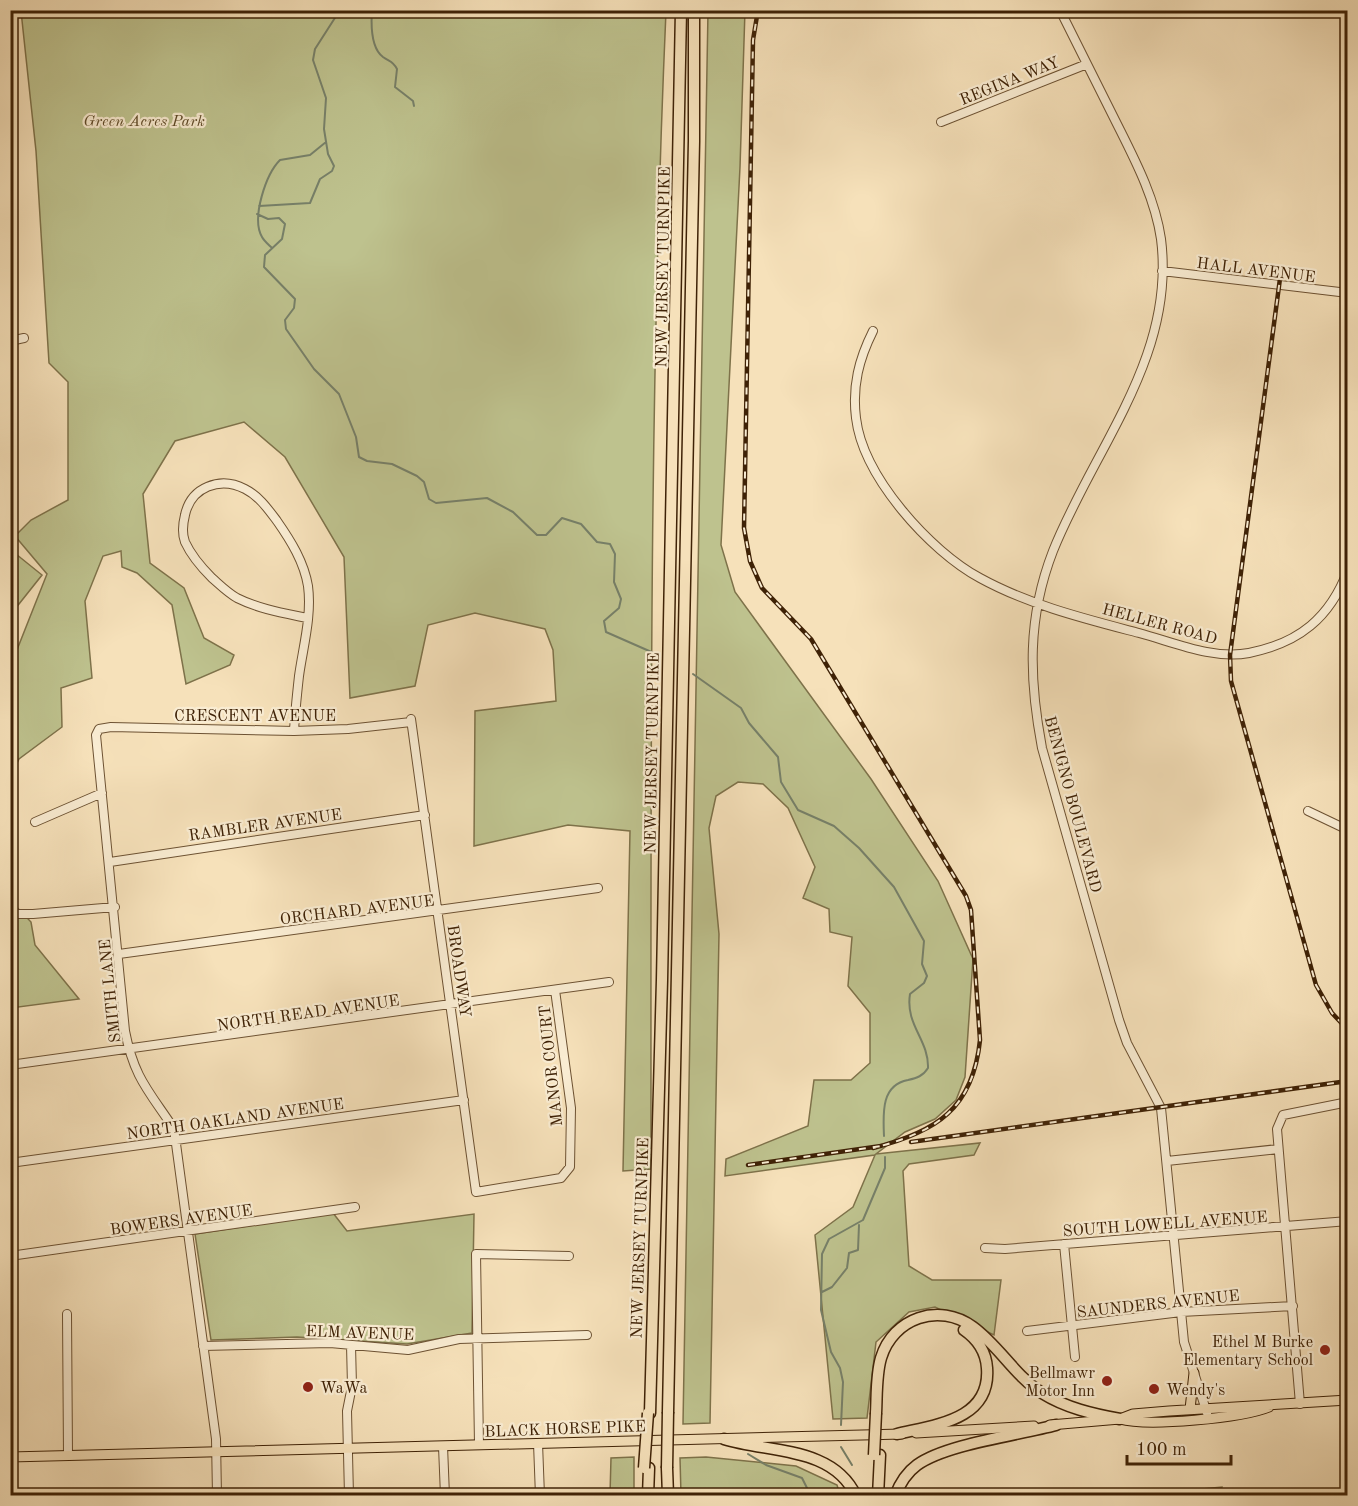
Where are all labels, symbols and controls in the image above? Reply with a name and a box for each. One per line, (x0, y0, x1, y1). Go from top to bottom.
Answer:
street label: REGINA WAY (958, 55, 1062, 109)
park label: Green Acres Park (83, 114, 205, 130)
street label: NEW JERSEY TURNPIKE (654, 166, 674, 368)
street label: HALL AVENUE (1195, 256, 1316, 286)
street label: HELLER ROAD (1100, 602, 1219, 648)
street label: NEW JERSEY TURNPIKE (643, 652, 663, 854)
street label: CRESCENT AVENUE (174, 709, 336, 725)
street label: BENIGNO BOULEVARD (1041, 714, 1103, 895)
street label: RAMBLER AVENUE (188, 807, 343, 845)
street label: ORCHARD AVENUE (279, 894, 435, 928)
street label: BROADWAY (444, 924, 472, 1019)
street label: SMITH LANE (98, 938, 124, 1044)
street label: NORTH READ AVENUE (216, 993, 401, 1035)
street label: MANOR COURT (538, 1004, 566, 1127)
street label: NORTH OAKLAND AVENUE (126, 1097, 345, 1143)
street label: NEW JERSEY TURNPIKE (629, 1137, 653, 1339)
street label: BOWERS AVENUE (109, 1203, 254, 1239)
street label: SOUTH LOWELL AVENUE (1062, 1210, 1268, 1240)
street label: SAUNDERS AVENUE (1076, 1288, 1240, 1321)
street label: ELM AVENUE (305, 1324, 414, 1344)
place label: Ethel M Burke Elementary School (1183, 1335, 1313, 1369)
marker: Ethel M Burke Elementary School (1318, 1343, 1332, 1357)
place label: Bellmawr Motor Inn (1025, 1366, 1095, 1400)
marker: Bellmawr Motor Inn (1100, 1374, 1114, 1388)
marker: WaWa (301, 1380, 315, 1394)
place label: WaWa (320, 1381, 368, 1397)
marker: Wendy's (1147, 1382, 1161, 1396)
place label: Wendy's (1166, 1383, 1225, 1399)
street label: BLACK HORSE PIKE (484, 1419, 646, 1441)
scale bar (1127, 1428, 1230, 1466)
text: 100 m (1136, 1441, 1187, 1459)

